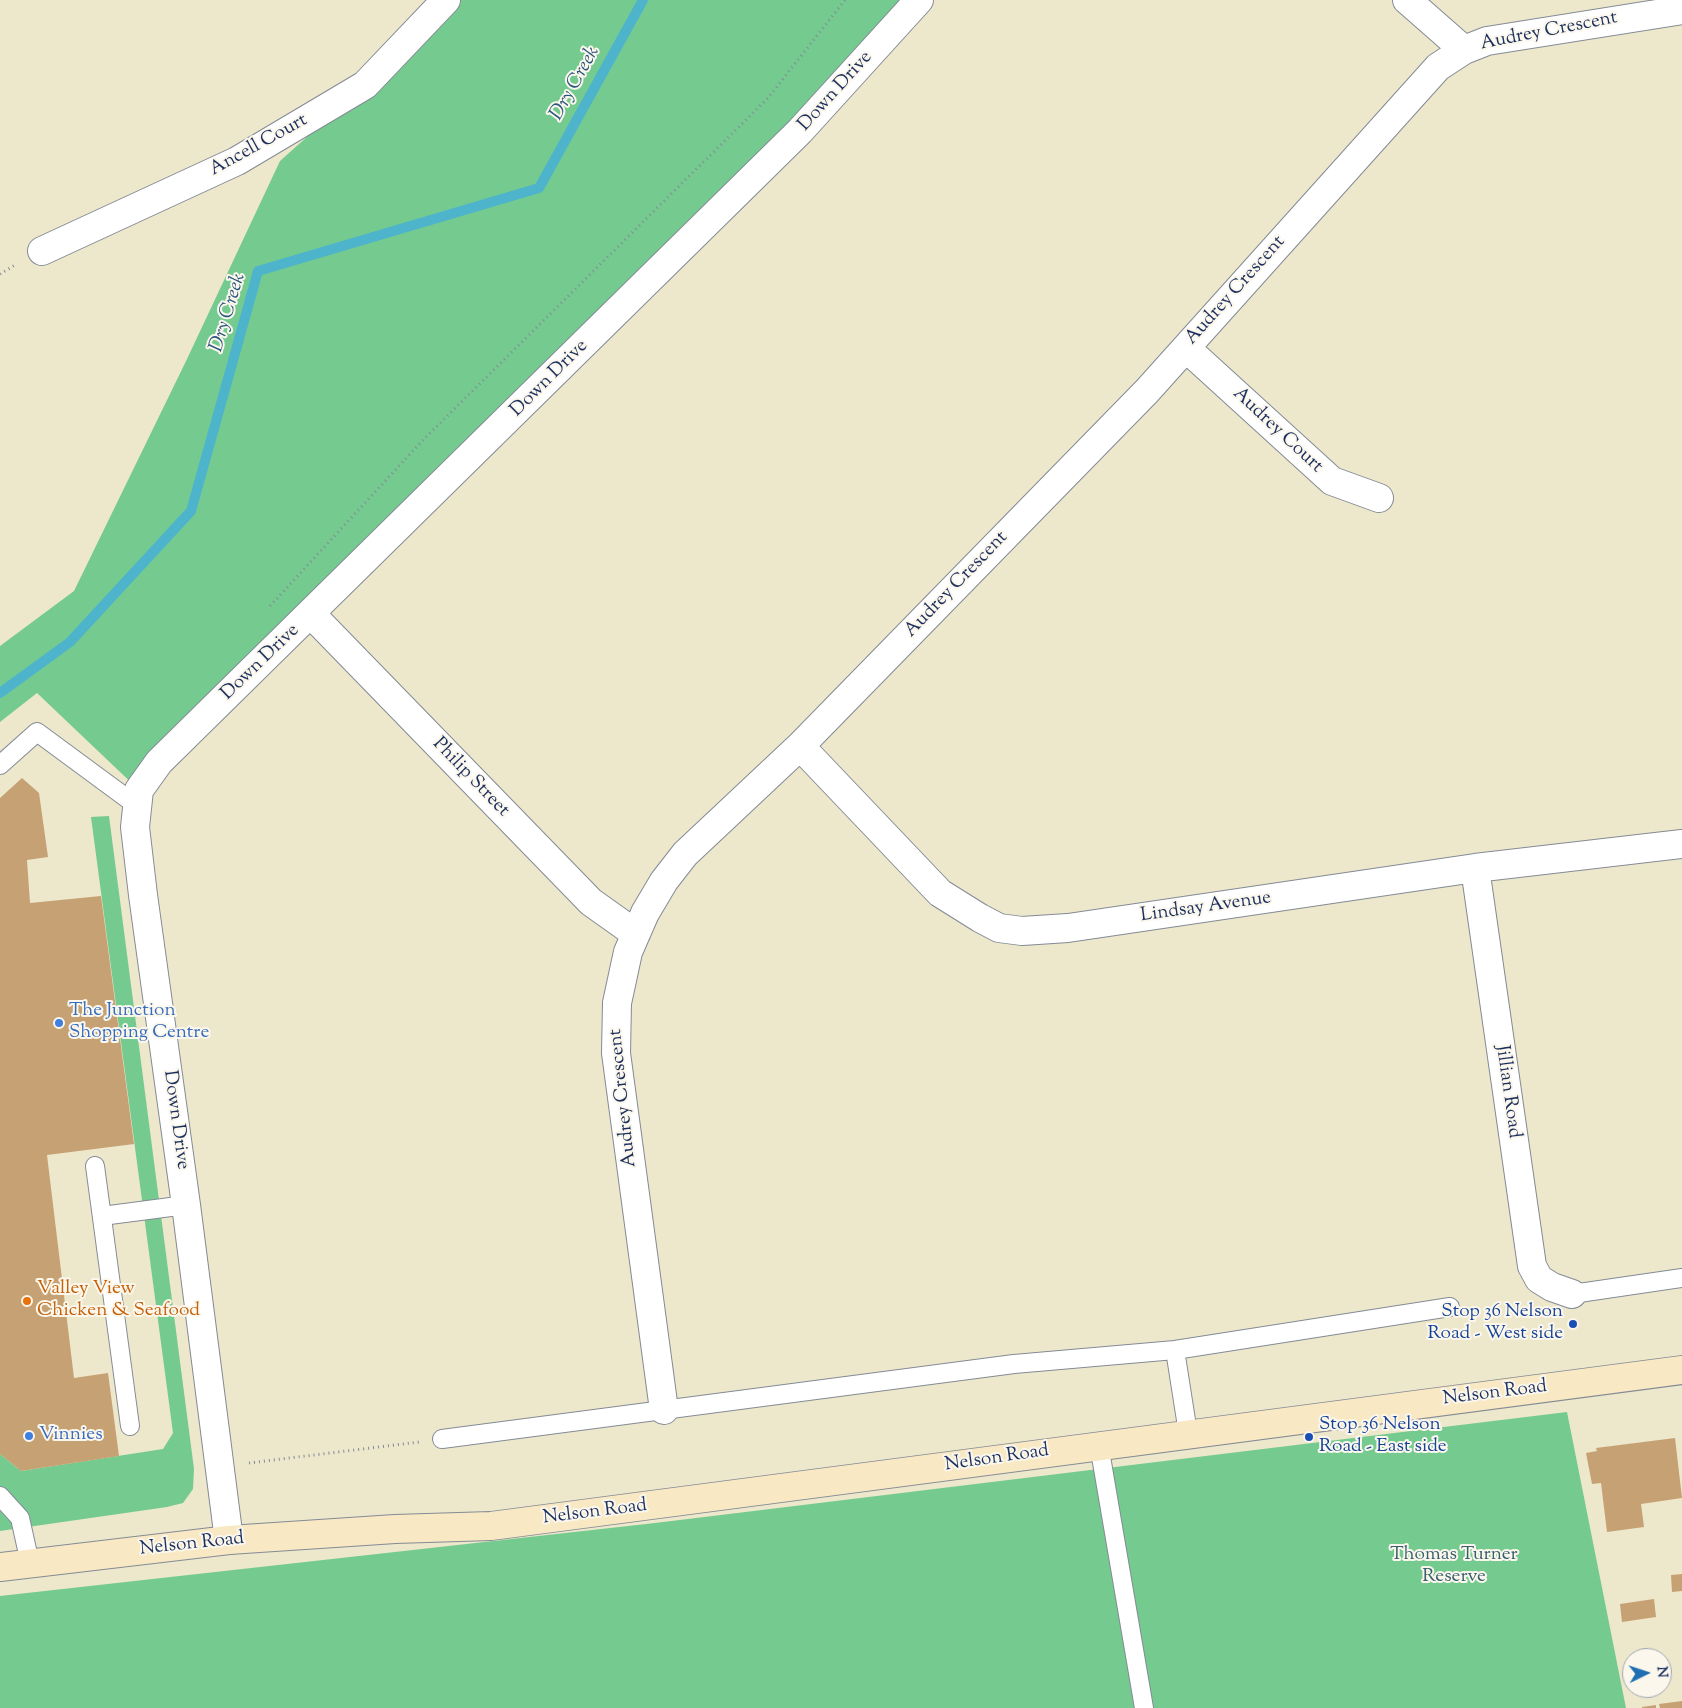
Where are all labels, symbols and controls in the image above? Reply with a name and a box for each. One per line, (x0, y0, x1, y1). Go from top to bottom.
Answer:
street label: Audrey Crescent (1479, 8, 1619, 56)
water label: Dry Creek (546, 43, 606, 125)
street label: Down Drive (794, 47, 878, 137)
street label: Ancell Court (206, 110, 312, 182)
street label: Audrey Crescent (1181, 232, 1291, 350)
water label: Dry Creek (206, 271, 252, 355)
street label: Down Drive (507, 336, 593, 422)
street label: Audrey Court (1227, 383, 1327, 479)
street label: Audrey Crescent (901, 527, 1013, 643)
street label: Down Drive (217, 620, 305, 706)
street label: Philip Street (427, 734, 513, 822)
street label: Lindsay Avenue (1139, 888, 1273, 928)
place label: The Junction Shopping Centre (69, 1001, 209, 1045)
marker: The Junction Shopping Centre (53, 1017, 65, 1029)
street label: Audrey Crescent (605, 1028, 643, 1168)
street label: Jillian Road (1489, 1044, 1525, 1140)
street label: Down Drive (157, 1069, 193, 1171)
place label: Valley View Chicken & Seafood (37, 1279, 200, 1323)
marker: Valley View Chicken & Seafood (21, 1295, 33, 1307)
place label: Stop 36 Nelson Road - West side (1427, 1302, 1563, 1346)
marker: Stop 36 Nelson Road - West side (1567, 1318, 1579, 1330)
street label: Nelson Road (1442, 1376, 1548, 1412)
place label: Stop 36 Nelson Road - East side (1319, 1415, 1447, 1459)
place label: Vinnies (39, 1425, 103, 1447)
marker: Vinnies (23, 1430, 35, 1442)
marker: Stop 36 Nelson Road - East side (1303, 1431, 1315, 1443)
street label: Nelson Road (944, 1440, 1050, 1478)
street label: Nelson Road (542, 1495, 648, 1531)
street label: Nelson Road (139, 1528, 245, 1562)
park label: Thomas Turner Reserve (1390, 1545, 1518, 1589)
north arrow (1622, 1648, 1672, 1698)
text: N (1651, 1666, 1671, 1678)

